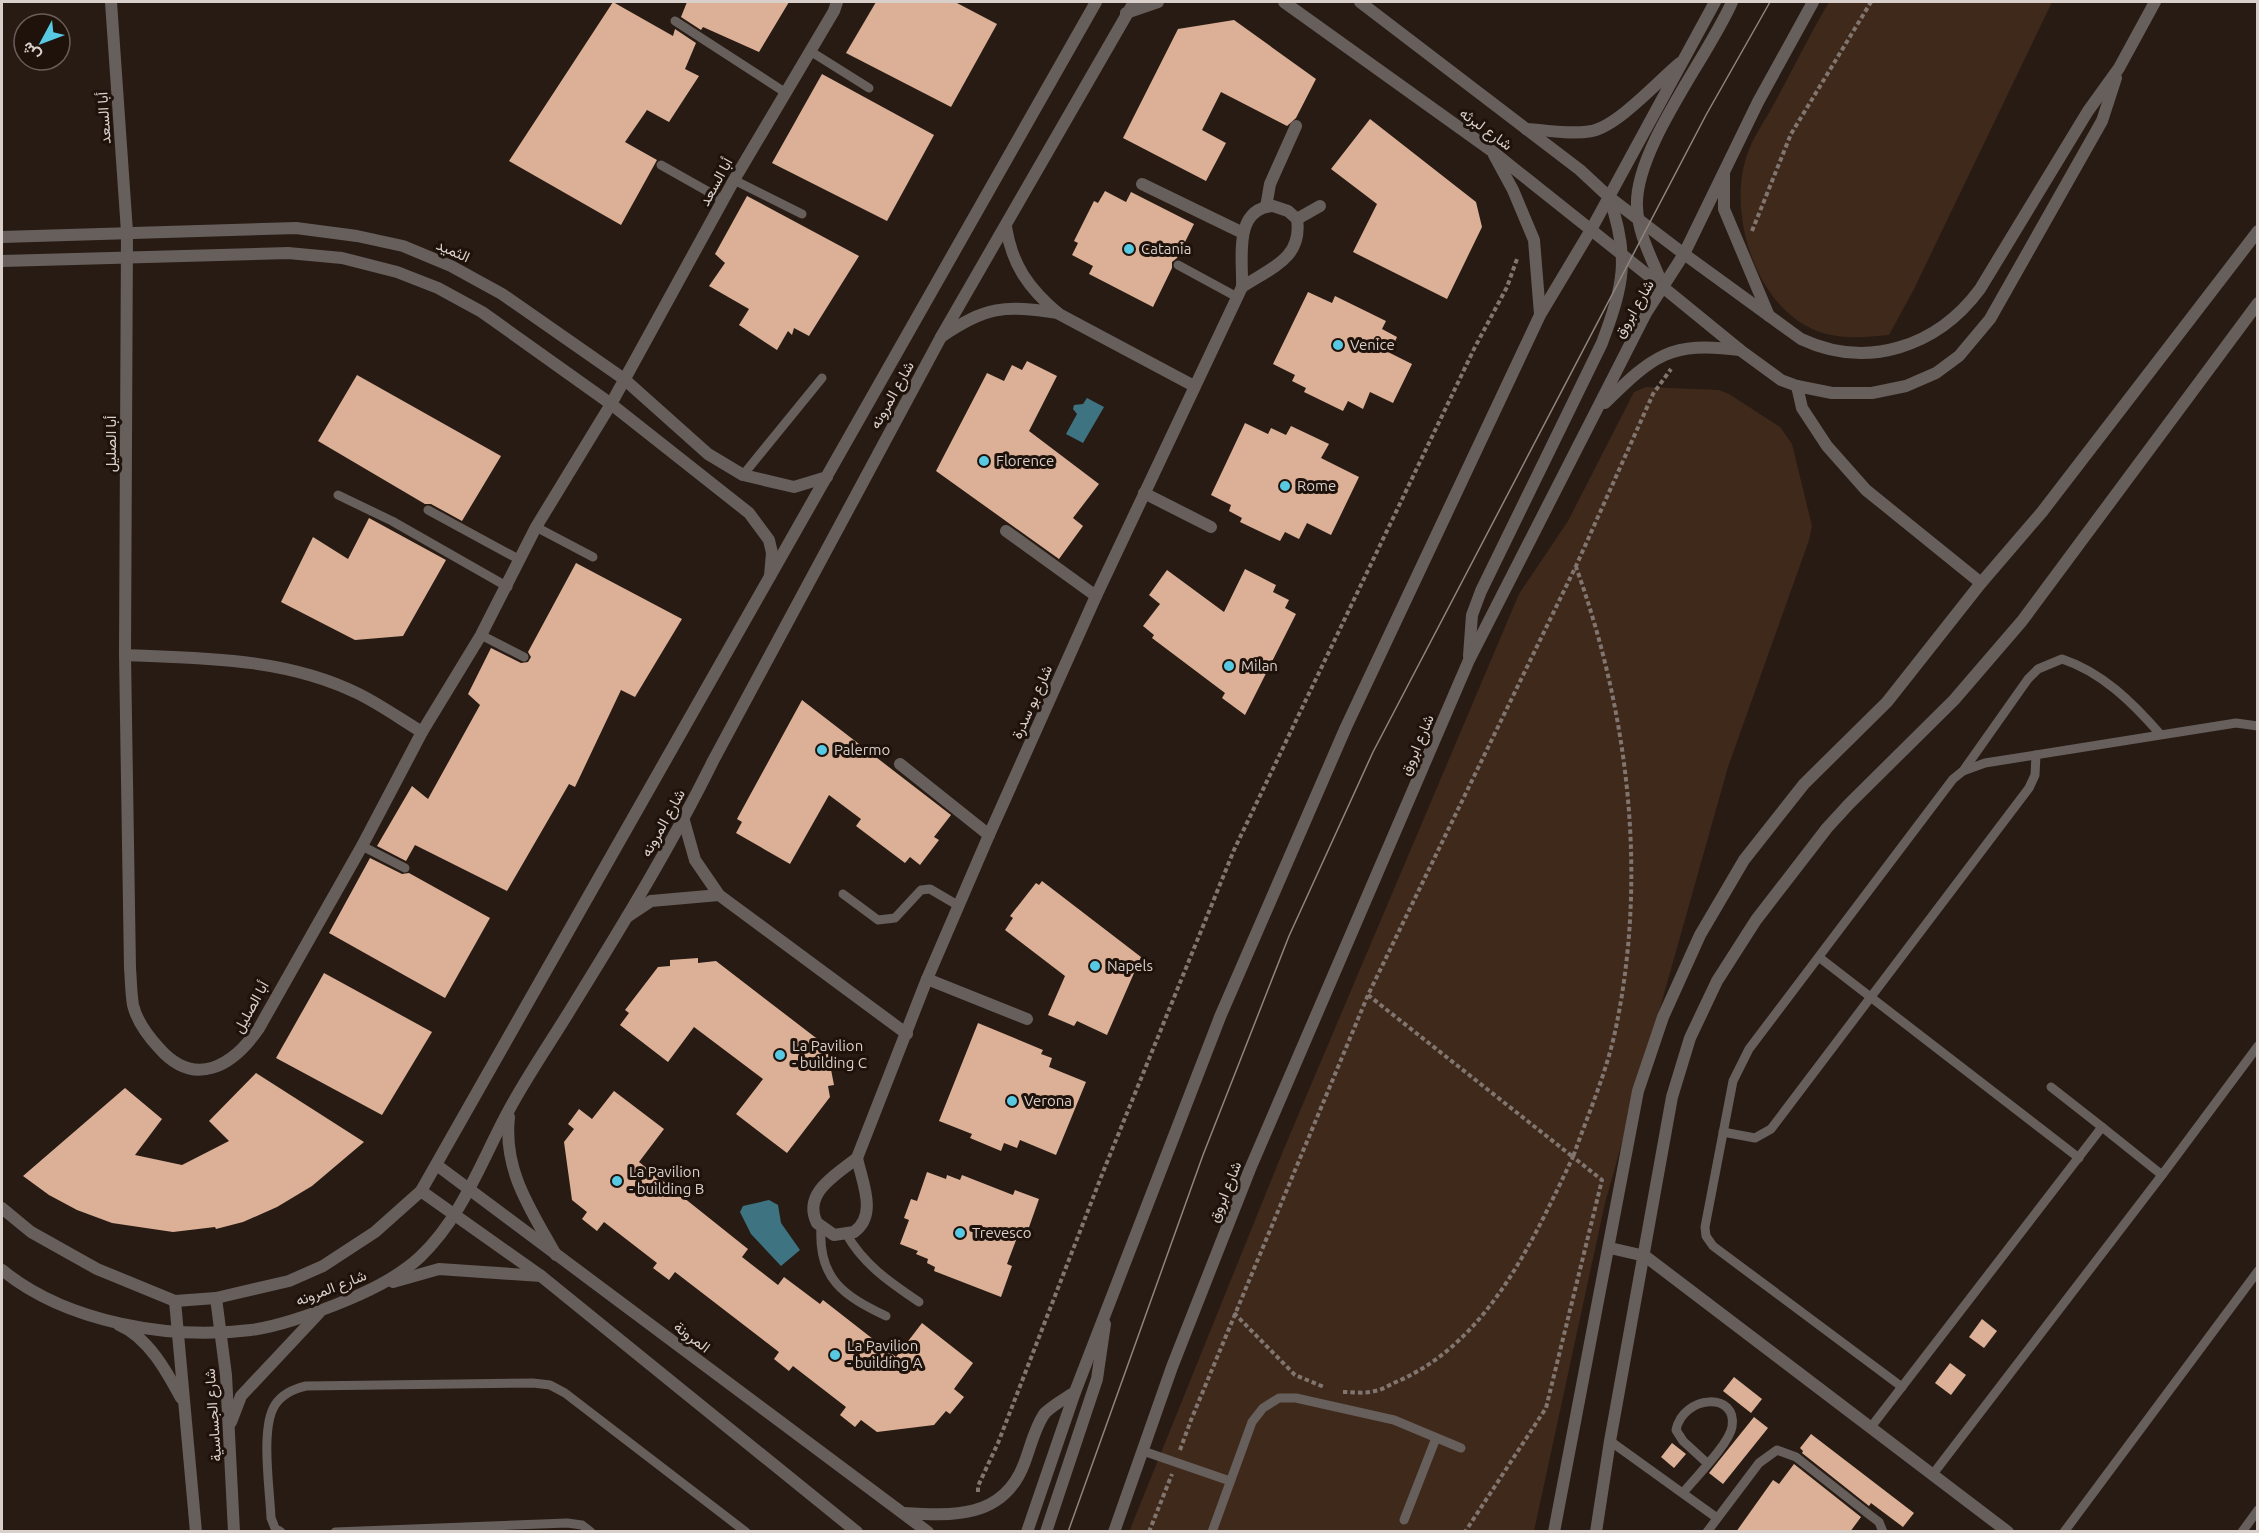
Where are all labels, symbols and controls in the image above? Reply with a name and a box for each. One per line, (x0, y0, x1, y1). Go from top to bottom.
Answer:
north arrow (12, 12, 72, 72)
text: ش (18, 38, 45, 65)
street label: أبا السعد (93, 91, 115, 145)
street label: شارع لبرثه (1455, 104, 1516, 156)
street label: أبا السعد (695, 154, 737, 209)
street label: الثميد (433, 236, 473, 266)
place label: Catania (1141, 240, 1191, 257)
marker: Catania (1122, 242, 1136, 256)
street label: شارع ابروق (1610, 277, 1660, 342)
place label: Venice (1350, 336, 1395, 353)
marker: Venice (1331, 338, 1345, 352)
street label: شارع المرونه (866, 358, 920, 433)
street label: أبا الصليل (102, 415, 120, 472)
place label: Florence (996, 452, 1054, 469)
marker: Florence (977, 454, 991, 468)
place label: Rome (1297, 477, 1336, 494)
marker: Rome (1278, 479, 1292, 493)
place label: Milan (1241, 657, 1278, 674)
marker: Milan (1222, 659, 1236, 673)
street label: شارع بو سدرة (1008, 662, 1058, 743)
street label: شارع ابروق (1396, 712, 1440, 779)
place label: Palermo (834, 741, 890, 758)
marker: Palermo (815, 743, 829, 757)
street label: شارع المرونه (637, 786, 691, 861)
place label: Napels (1107, 957, 1153, 974)
marker: Napels (1088, 959, 1102, 973)
street label: أبا الصليل (229, 977, 273, 1036)
place label: La Pavilion - building C (792, 1037, 867, 1071)
marker: La Pavilion - building C (773, 1048, 787, 1062)
place label: Verona (1024, 1092, 1072, 1109)
marker: Verona (1005, 1094, 1019, 1108)
street label: شارع ابروق (1205, 1159, 1247, 1226)
place label: La Pavilion - building B (629, 1163, 704, 1197)
marker: La Pavilion - building B (610, 1174, 624, 1188)
place label: Trevesco (972, 1224, 1032, 1241)
marker: Trevesco (953, 1226, 967, 1240)
street label: شارع المرونه (293, 1266, 370, 1312)
street label: المرونة (670, 1318, 714, 1356)
place label: La Pavilion - building A (847, 1337, 923, 1371)
marker: La Pavilion - building A (828, 1348, 842, 1362)
street label: شارع الجساسية (201, 1368, 227, 1462)

